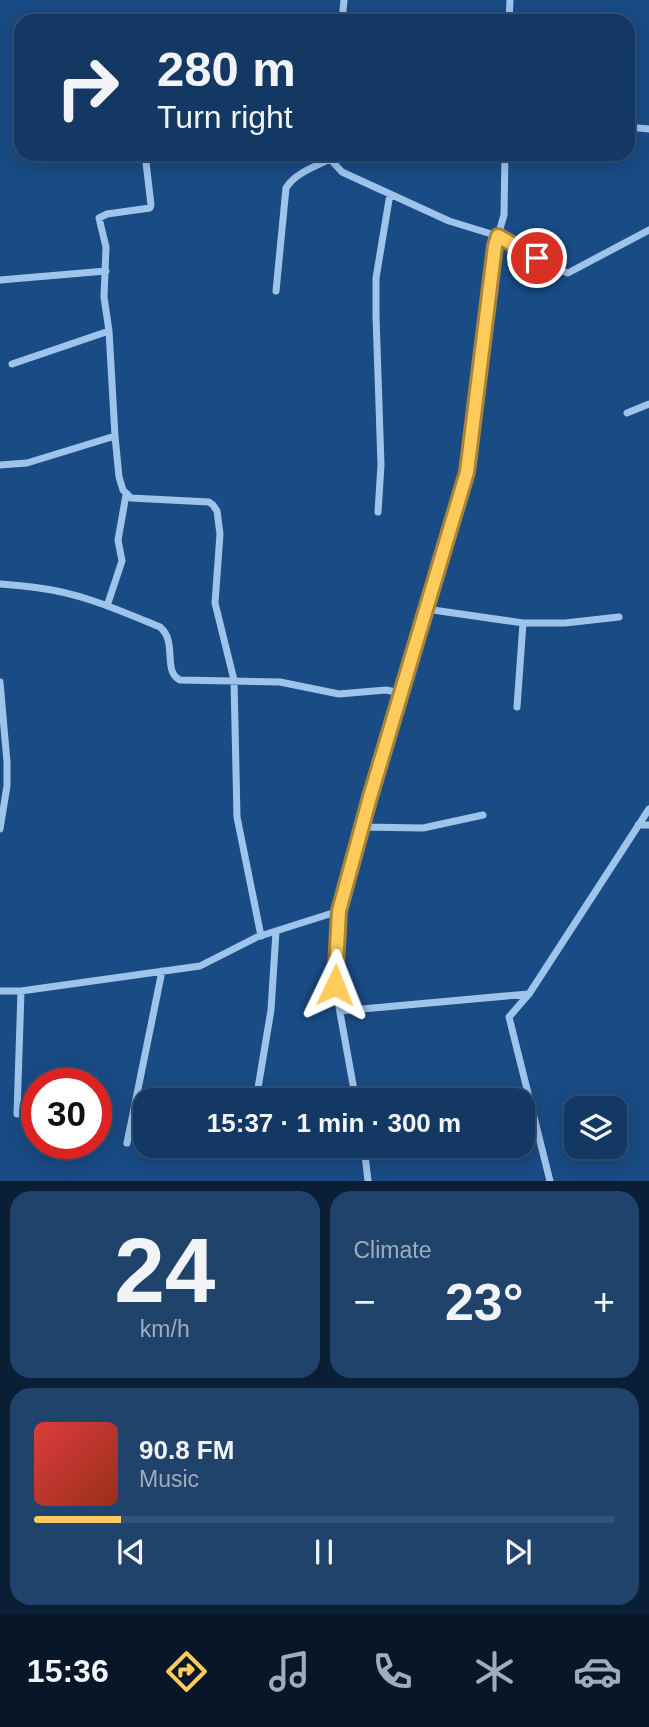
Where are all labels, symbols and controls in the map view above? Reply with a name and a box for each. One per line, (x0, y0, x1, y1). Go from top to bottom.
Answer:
icon: right (42, 42, 133, 133)
text: 280 m (157, 42, 296, 96)
text: Turn right (157, 99, 293, 135)
pin (507, 228, 567, 288)
icon: arrive (518, 239, 556, 277)
position arrow (298, 948, 372, 1022)
speed limit sign: 30 (21, 1068, 112, 1159)
map controls (564, 1096, 627, 1159)
button: layers (564, 1096, 627, 1159)
text: 15:37 · 1 min · 300 m (207, 1108, 461, 1138)
text: 24 (114, 1220, 215, 1321)
text: Climate (354, 1237, 431, 1263)
text: 23° (445, 1273, 524, 1331)
text: − (354, 1281, 376, 1323)
text: + (593, 1281, 615, 1323)
text: km/h (140, 1316, 190, 1342)
text: 90.8 FM (139, 1435, 234, 1465)
text: Music (139, 1466, 199, 1492)
icon: previous (112, 1533, 150, 1571)
icon: pause (305, 1533, 343, 1571)
icon: next (499, 1533, 537, 1571)
icon: directions (162, 1647, 211, 1696)
icon: music (265, 1647, 314, 1696)
icon: phone (368, 1647, 417, 1696)
icon: climate (470, 1647, 519, 1696)
icon: car (573, 1647, 622, 1696)
text: 15:36 (27, 1653, 109, 1689)

